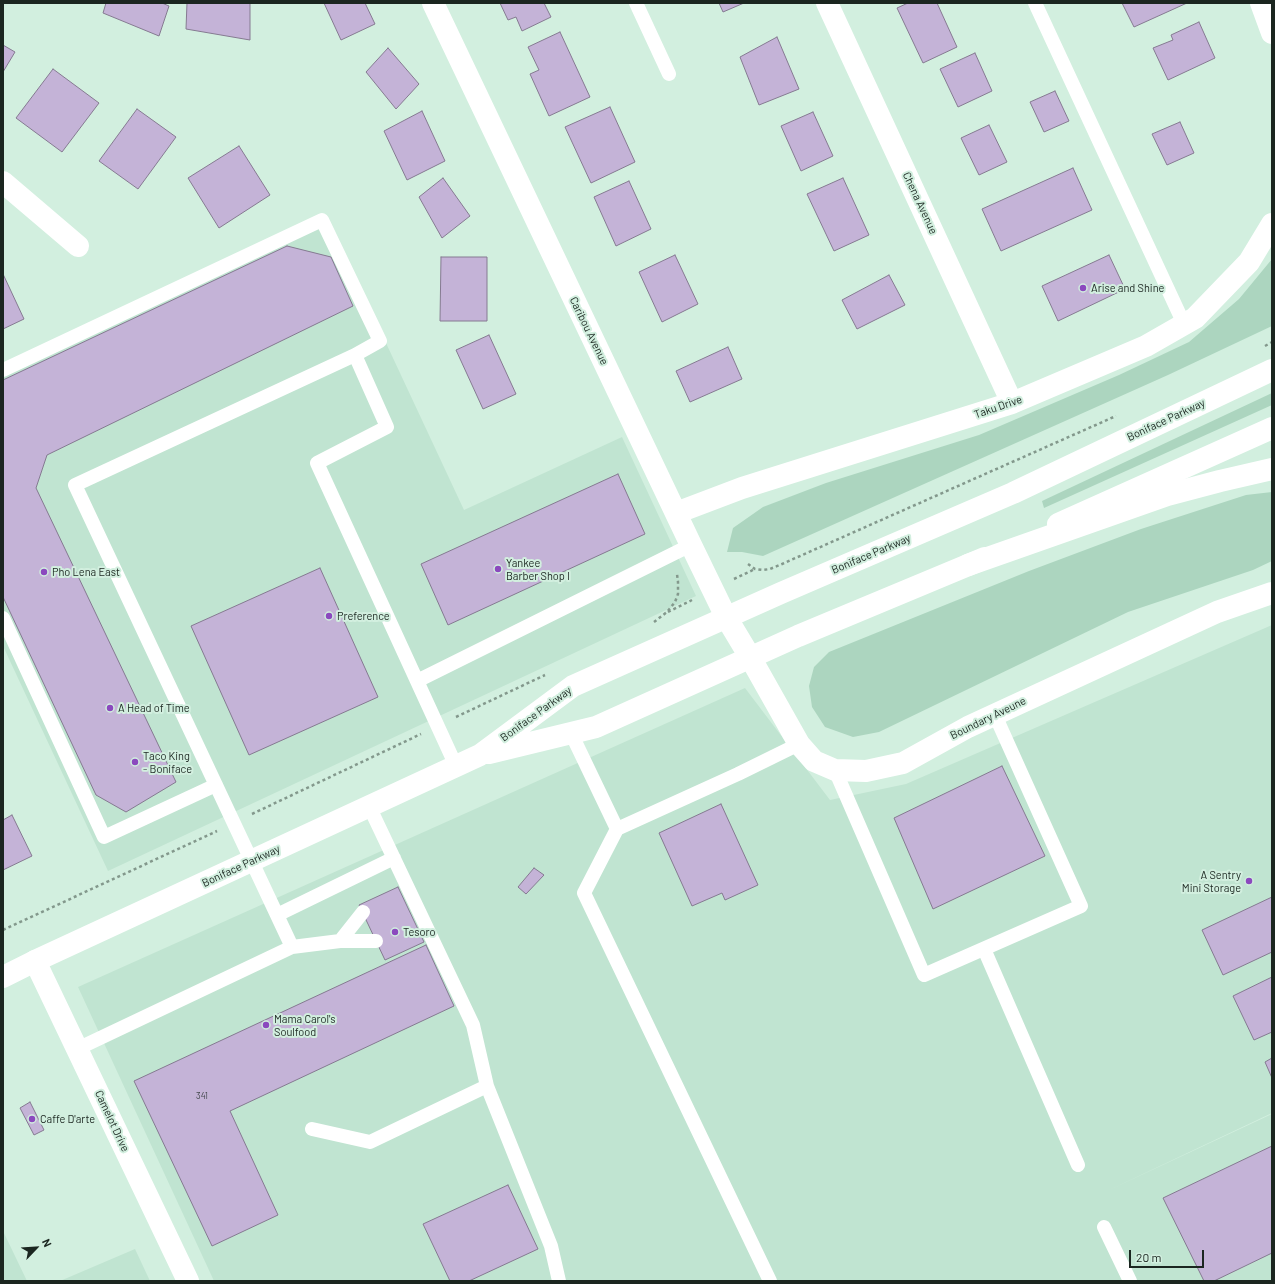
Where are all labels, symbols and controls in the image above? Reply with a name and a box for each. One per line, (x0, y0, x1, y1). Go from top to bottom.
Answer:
street label: Chena Avenue (900, 170, 940, 236)
place label: Arise and Shine (1091, 281, 1164, 295)
marker: Arise and Shine (1078, 283, 1088, 293)
street label: Caribou Avenue (567, 295, 611, 367)
street label: Taku Drive (972, 393, 1024, 421)
street label: Boniface Parkway (1125, 396, 1207, 444)
street label: Boniface Parkway (829, 531, 913, 577)
place label: Yankee Barber Shop I (506, 556, 570, 582)
marker: Yankee Barber Shop I (493, 564, 503, 574)
place label: Pho Lena East (52, 565, 120, 579)
marker: Pho Lena East (39, 567, 49, 577)
place label: Preference (337, 609, 390, 623)
marker: Preference (324, 611, 334, 621)
street label: Boniface Parkway (498, 684, 574, 744)
street label: Boundary Aveune (948, 694, 1028, 742)
place label: A Head of Time (118, 701, 190, 715)
marker: A Head of Time (105, 703, 115, 713)
place label: Taco King - Boniface (143, 749, 192, 775)
marker: Taco King - Boniface (130, 757, 140, 767)
street label: Boniface Parkway (200, 842, 282, 890)
place label: A Sentry Mini Storage (1182, 868, 1241, 894)
marker: A Sentry Mini Storage (1244, 876, 1254, 886)
place label: Tesoro (403, 925, 435, 939)
marker: Tesoro (390, 927, 400, 937)
place label: Mama Carol's Soulfood (274, 1012, 336, 1038)
marker: Mama Carol's Soulfood (261, 1020, 271, 1030)
street label: Camelot Drive (92, 1088, 132, 1154)
house number: 341 (196, 1091, 208, 1101)
place label: Caffe D'arte (40, 1112, 95, 1126)
marker: Caffe D'arte (27, 1114, 37, 1124)
north arrow (16, 1228, 56, 1268)
text: N (40, 1237, 55, 1249)
scale bar (1131, 1242, 1206, 1268)
text: 20 m (1136, 1250, 1162, 1264)

